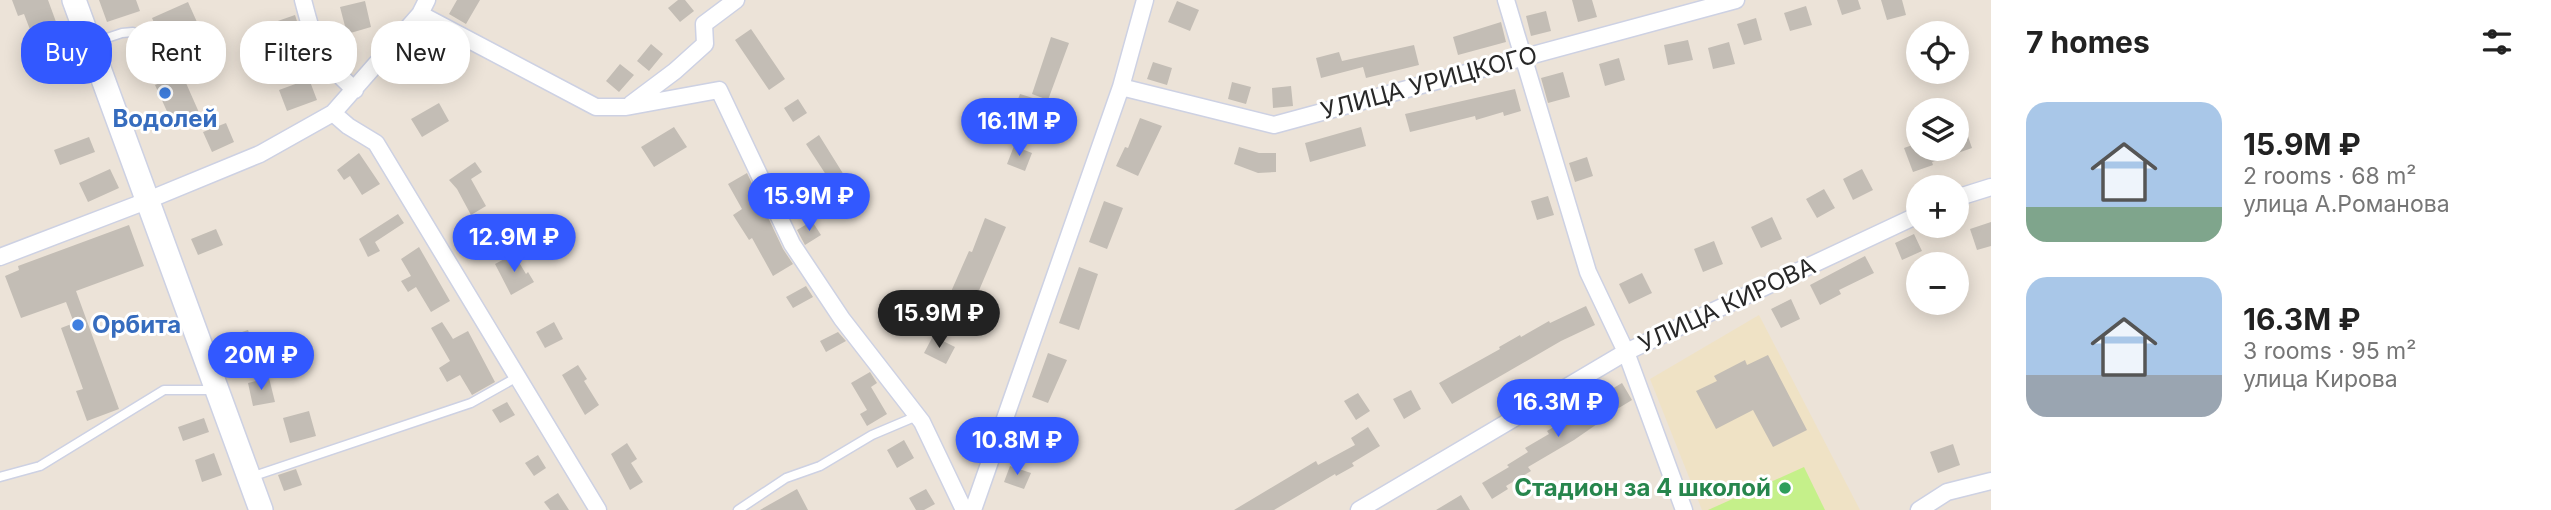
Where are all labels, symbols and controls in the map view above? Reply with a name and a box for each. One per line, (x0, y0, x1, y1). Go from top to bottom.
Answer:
chip: Buy (21, 21, 112, 84)
chip: Rent (126, 21, 226, 84)
chip: Filters (240, 21, 357, 84)
chip: New (371, 21, 470, 84)
map controls (1906, 21, 1969, 315)
button: locate (1906, 21, 1969, 84)
icon: filters (2478, 23, 2516, 61)
text: 7 homes (2026, 24, 2150, 60)
street label: УЛИЦА УРИЦКОГО (1318, 40, 1540, 125)
marker: Водолей (157, 85, 173, 101)
button: layers (1906, 98, 1969, 161)
pin: 16.1M ₽ (954, 99, 1084, 158)
place label: Водолей (112, 104, 218, 133)
text: 16.1M ₽ (977, 107, 1061, 135)
text: 15.9M ₽ (2243, 126, 2361, 162)
icon: home (2082, 130, 2166, 214)
text: 2 rooms · 68 m² (2243, 162, 2416, 190)
pin: 15.9M ₽ (744, 174, 874, 233)
button: + (1906, 175, 1969, 238)
text: 15.9M ₽ (764, 182, 854, 210)
text: улица А.Романова (2243, 190, 2450, 218)
pin: 12.9M ₽ (449, 215, 579, 274)
text: 12.9M ₽ (469, 223, 559, 251)
street label: УЛИЦА КИРОВА (1634, 251, 1820, 358)
button: − (1906, 252, 1969, 315)
pin: 15.9M ₽ (874, 290, 1004, 350)
text: 15.9M ₽ (894, 299, 984, 327)
text: 16.3M ₽ (2243, 301, 2361, 337)
icon: home (2082, 305, 2166, 389)
place label: Орбита (92, 310, 181, 339)
marker: Орбита (70, 317, 86, 333)
pin: 20M ₽ (212, 332, 310, 392)
text: 3 rooms · 95 m² (2243, 337, 2416, 365)
text: 20M ₽ (224, 341, 298, 369)
text: улица Кирова (2243, 365, 2398, 393)
pin: 16.3M ₽ (1493, 380, 1623, 439)
text: 16.3M ₽ (1513, 388, 1603, 416)
pin: 10.8M ₽ (952, 418, 1082, 477)
text: 10.8M ₽ (972, 426, 1062, 454)
place label: Стадион за 4 школой (1514, 473, 1771, 502)
marker: Стадион за 4 школой (1777, 480, 1793, 496)

